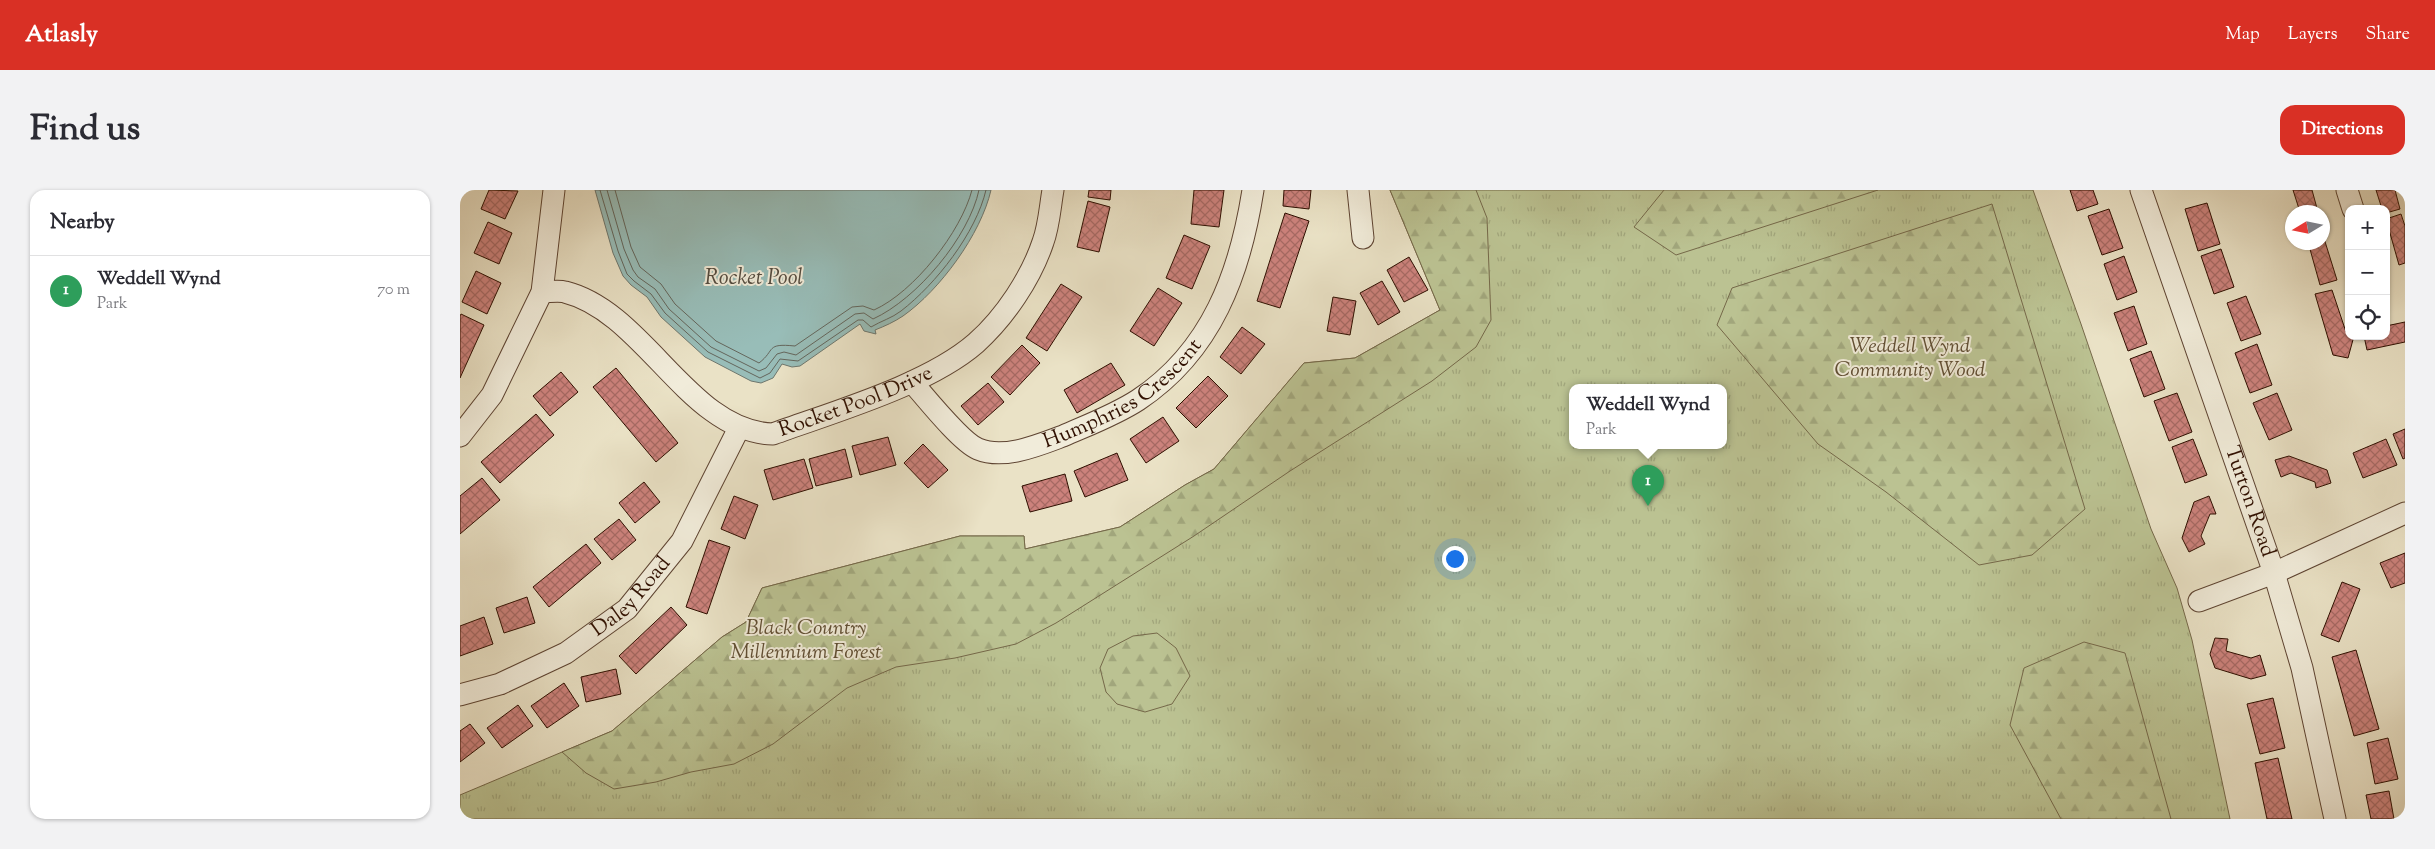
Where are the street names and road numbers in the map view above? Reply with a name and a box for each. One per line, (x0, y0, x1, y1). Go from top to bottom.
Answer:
street label: Humphries Crescent (1039, 333, 1210, 457)
street label: Rocket Pool Drive (775, 359, 938, 446)
street label: Turton Road (2216, 442, 2282, 561)
street label: Daley Road (585, 550, 678, 645)

